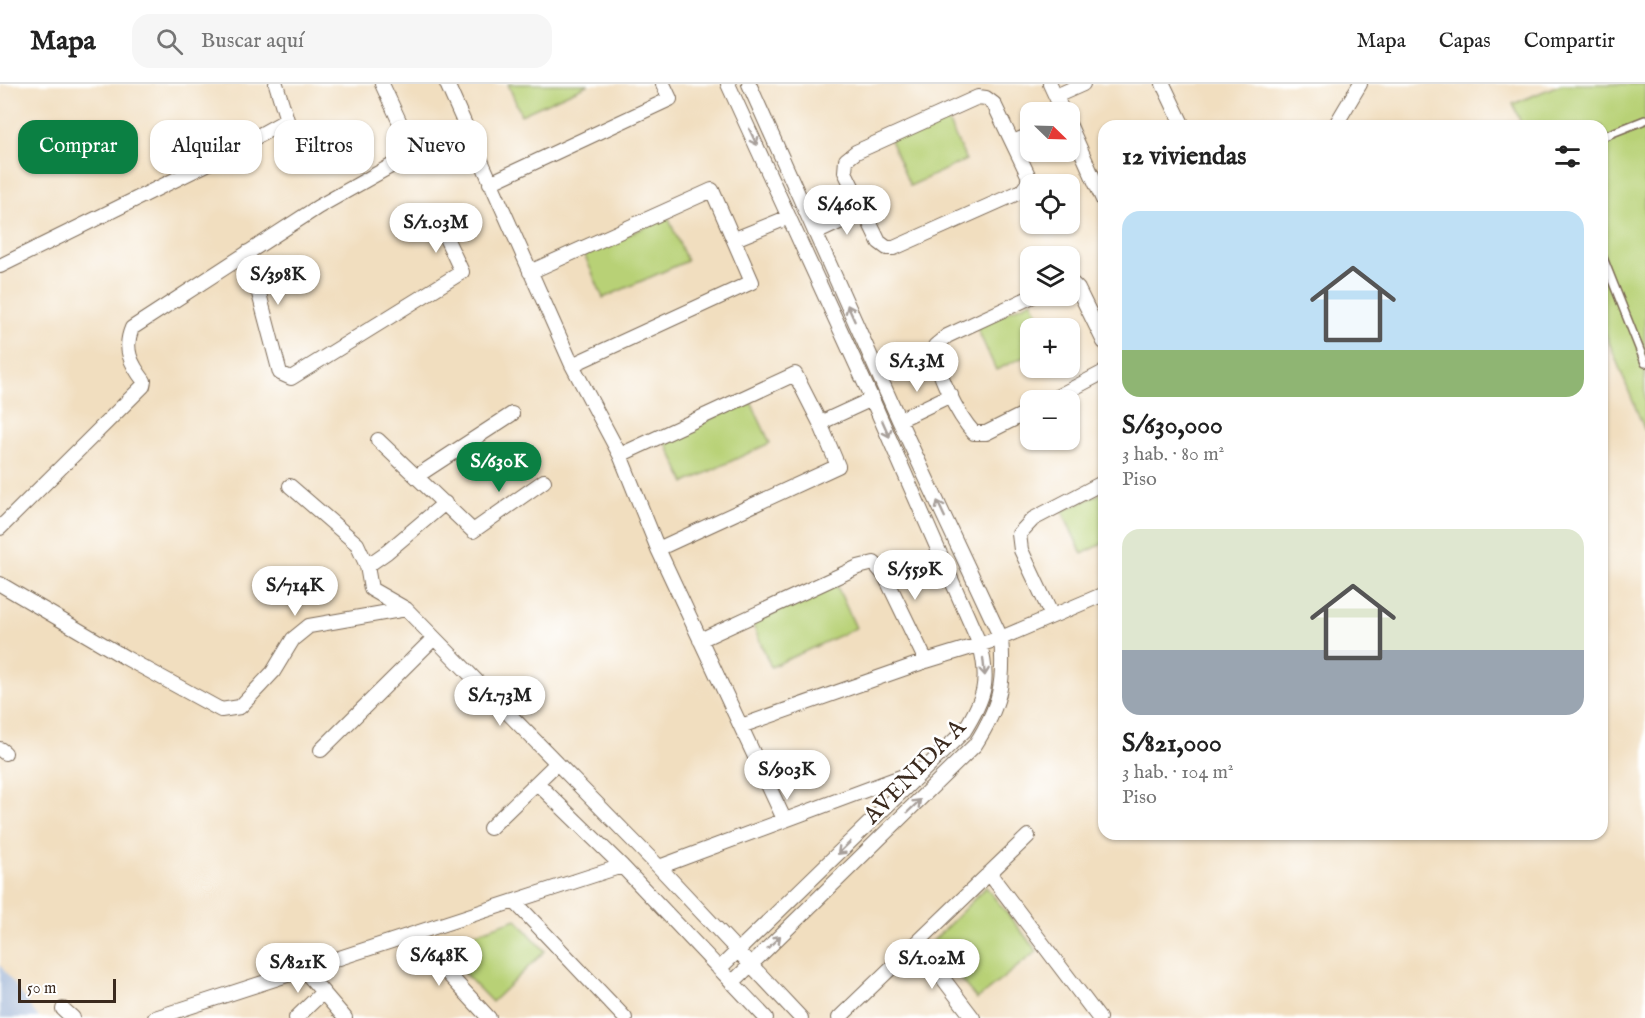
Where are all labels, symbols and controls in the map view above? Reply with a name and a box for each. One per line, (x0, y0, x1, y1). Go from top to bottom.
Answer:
search box (132, 14, 552, 68)
text: Mapa (30, 24, 96, 59)
icon: search (153, 25, 186, 58)
text: Buscar aquí (201, 27, 304, 55)
text: Mapa (1357, 28, 1406, 55)
text: Capas (1439, 28, 1491, 55)
text: Compartir (1524, 28, 1615, 55)
north arrow (1020, 102, 1080, 162)
map controls (1020, 102, 1080, 450)
chip: Comprar (18, 120, 138, 174)
chip: Alquilar (150, 120, 262, 174)
chip: Filtros (274, 120, 374, 174)
chip: Nuevo (386, 120, 487, 174)
one-way arrow (747, 128, 759, 146)
text: 12 viviendas (1122, 140, 1246, 173)
icon: filters (1551, 140, 1584, 173)
button: locate (1020, 174, 1080, 234)
pin: S/460K (798, 185, 896, 236)
text: S/460K (818, 192, 876, 217)
pin: S/1.03M (381, 203, 491, 254)
text: S/1.03M (404, 210, 468, 235)
button: layers (1020, 246, 1080, 306)
icon: home (1299, 250, 1407, 358)
pin: S/398K (229, 255, 327, 306)
text: S/398K (250, 262, 306, 287)
one-way arrow (845, 304, 856, 322)
button: + (1020, 318, 1080, 378)
pin: S/1.3M (868, 342, 966, 393)
text: S/1.3M (889, 349, 945, 374)
button: − (1020, 390, 1080, 450)
text: S/630,000 (1122, 409, 1223, 442)
one-way arrow (880, 420, 892, 438)
pin: S/630K (450, 442, 548, 493)
text: 3 hab. · 80 m² (1122, 442, 1224, 467)
text: S/630K (470, 449, 528, 474)
text: Piso (1122, 467, 1157, 492)
one-way arrow (934, 501, 946, 519)
pin: S/559K (866, 550, 964, 601)
text: S/559K (888, 557, 942, 582)
pin: S/714K (246, 566, 344, 617)
icon: home (1299, 568, 1407, 676)
text: S/714K (266, 573, 324, 598)
one-way arrow (979, 657, 990, 676)
pin: S/1.73M (445, 676, 555, 727)
text: S/1.73M (468, 683, 532, 708)
street label: AVENIDA A (856, 712, 974, 832)
text: S/821,000 (1122, 727, 1222, 760)
pin: S/903K (738, 750, 836, 801)
text: S/903K (758, 757, 816, 782)
text: 3 hab. · 104 m² (1122, 760, 1234, 785)
text: Piso (1122, 785, 1157, 810)
one-way arrow (907, 799, 922, 814)
one-way arrow (836, 841, 851, 855)
one-way arrow (767, 935, 782, 949)
pin: S/648K (390, 936, 488, 987)
pin: S/1.02M (877, 939, 987, 990)
pin: S/821K (249, 943, 347, 994)
text: S/648K (410, 943, 468, 968)
text: S/1.02M (899, 946, 965, 971)
text: S/821K (270, 950, 326, 975)
scale bar (18, 976, 116, 1004)
text: 50 m (27, 979, 56, 999)

